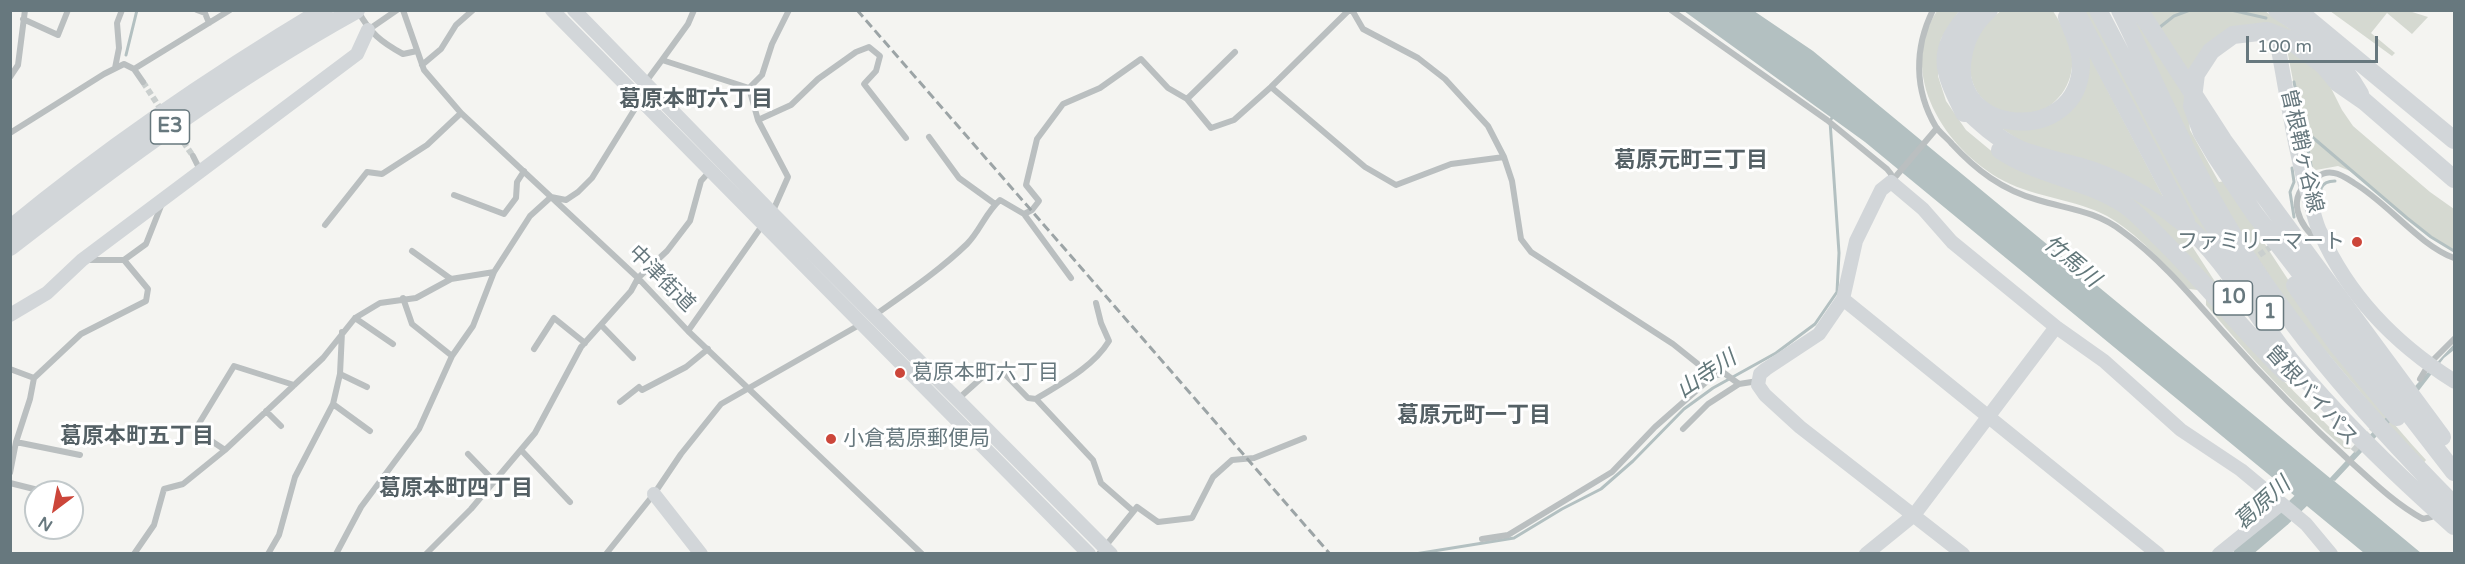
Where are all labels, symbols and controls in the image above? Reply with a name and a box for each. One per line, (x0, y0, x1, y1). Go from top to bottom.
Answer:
scale bar (2249, 24, 2381, 62)
text: 100 m (2257, 35, 2312, 57)
district label: 葛原本町六丁目 (619, 87, 773, 113)
street label: 曽根鞘ヶ谷線 (2275, 87, 2327, 215)
road number: E3 (150, 110, 190, 144)
district label: 葛原元町三丁目 (1614, 148, 1768, 174)
place label: ファミリーマート (2177, 229, 2345, 255)
water label: 竹馬川 (2037, 231, 2105, 293)
marker: ファミリーマート (2350, 235, 2364, 249)
street label: 中津街道 (622, 240, 700, 318)
road number: 10 (2214, 281, 2252, 315)
road number: 1 (2256, 296, 2284, 330)
street label: 曽根バイパス (2259, 341, 2363, 451)
water label: 山寺川 (1672, 346, 1742, 404)
place label: 葛原本町六丁目 (912, 360, 1059, 386)
marker: 葛原本町六丁目 (893, 366, 907, 380)
district label: 葛原元町一丁目 (1397, 403, 1551, 429)
district label: 葛原本町五丁目 (60, 424, 214, 450)
place label: 小倉葛原郵便局 (843, 426, 990, 452)
marker: 小倉葛原郵便局 (824, 432, 838, 446)
water label: 葛原川 (2230, 472, 2296, 536)
district label: 葛原本町四丁目 (379, 476, 533, 502)
north arrow (24, 480, 84, 540)
text: N (35, 512, 56, 535)

